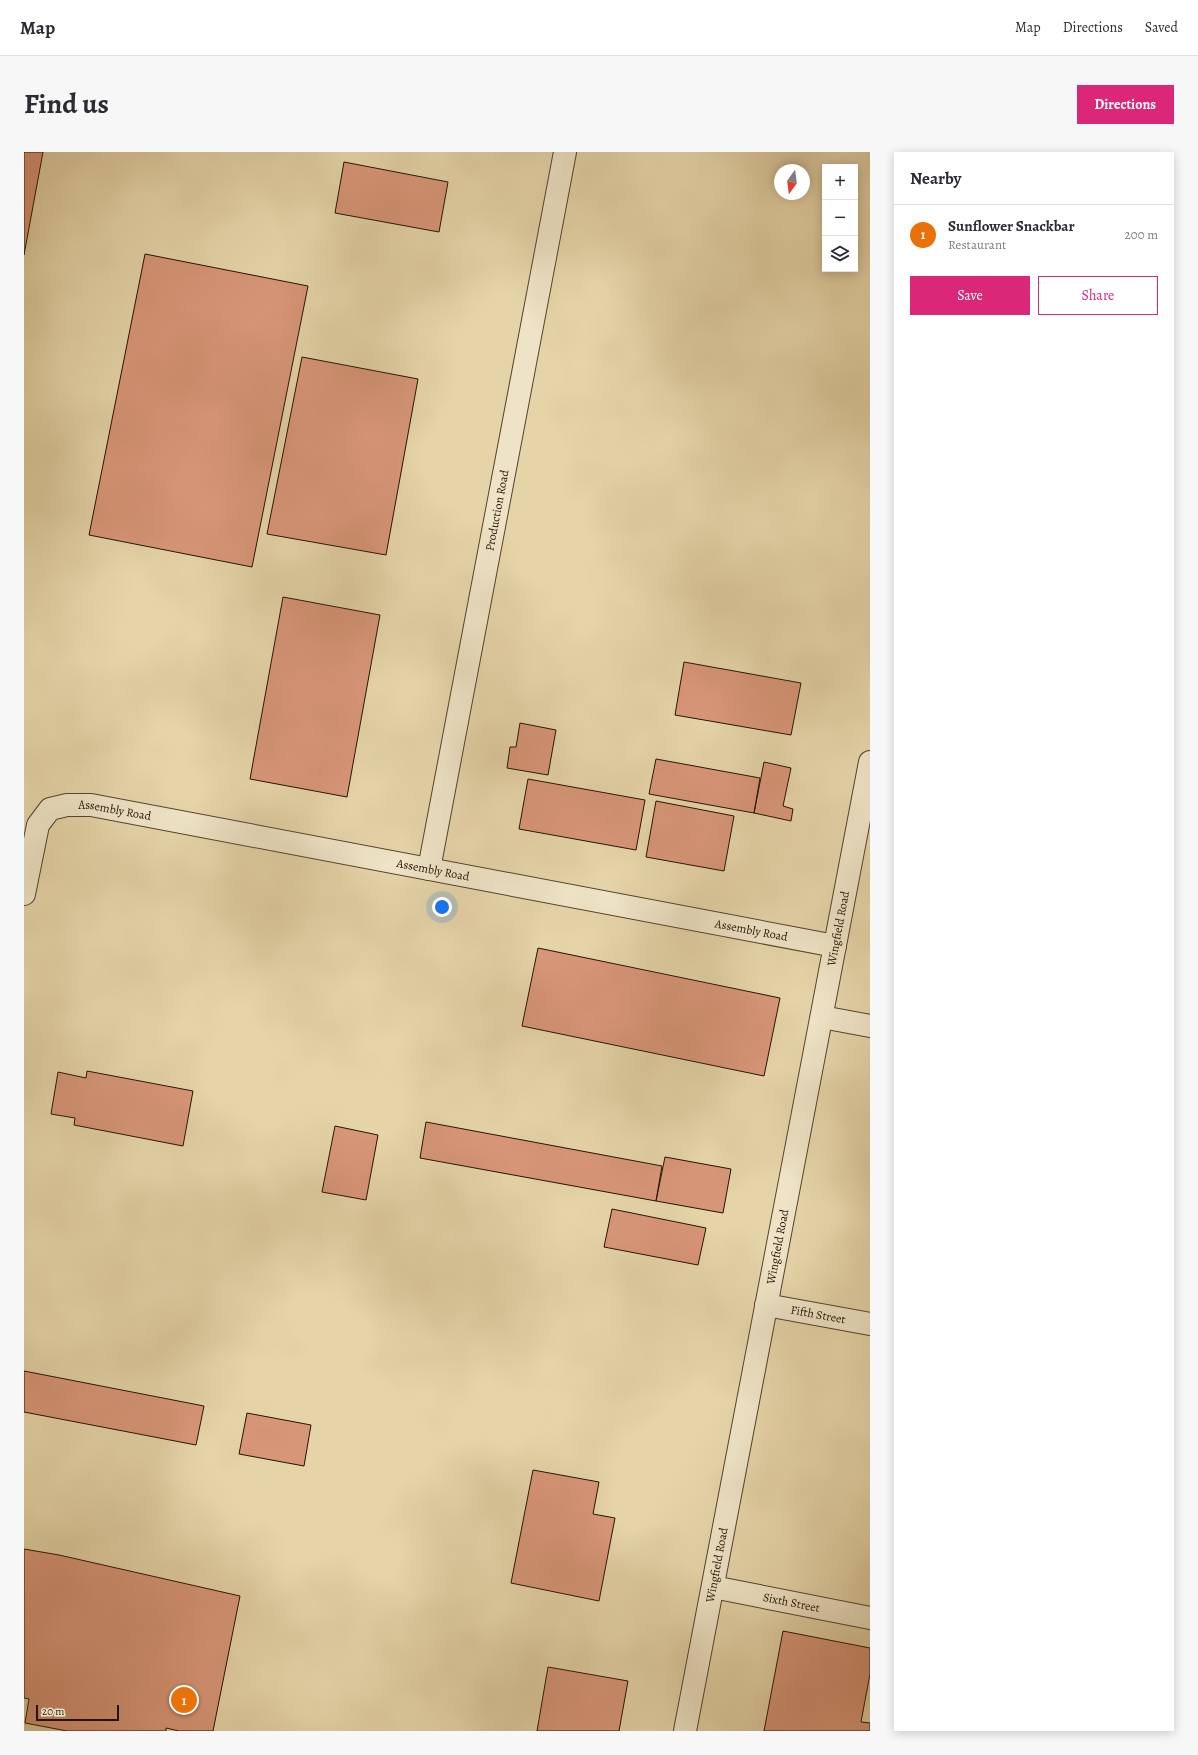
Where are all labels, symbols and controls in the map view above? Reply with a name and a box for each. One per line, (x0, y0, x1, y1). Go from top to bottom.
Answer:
text: Map (20, 15, 55, 41)
text: Map (1015, 18, 1041, 37)
text: Directions (1063, 18, 1123, 37)
text: Saved (1145, 18, 1178, 37)
text: Find us (24, 85, 109, 123)
button: Directions (1077, 85, 1174, 124)
north arrow (774, 164, 810, 200)
map controls (822, 164, 858, 272)
button: + (822, 164, 858, 200)
text: Nearby (910, 167, 961, 190)
button: − (822, 200, 858, 236)
text: Sunflower Snackbar (948, 216, 1075, 236)
text: 1 (921, 226, 925, 243)
text: 200 m (1125, 226, 1158, 243)
button: layers (822, 236, 858, 272)
text: Restaurant (948, 236, 1006, 253)
button: Save (910, 276, 1030, 315)
button: Share (1038, 276, 1158, 315)
street label: Production Road (481, 468, 513, 552)
street label: Assembly Road (77, 797, 153, 824)
street label: Assembly Road (394, 855, 471, 885)
street label: Wingfield Road (823, 889, 853, 968)
your location (432, 897, 452, 917)
street label: Assembly Road (713, 915, 790, 945)
street label: Wingfield Road (762, 1207, 793, 1286)
street label: Fifth Street (789, 1302, 847, 1327)
street label: Wingfield Road (702, 1526, 732, 1605)
street label: Sixth Street (762, 1589, 821, 1616)
pin: 1 (171, 1685, 197, 1715)
scale bar (36, 1703, 119, 1722)
text: 20 m (42, 1704, 64, 1719)

